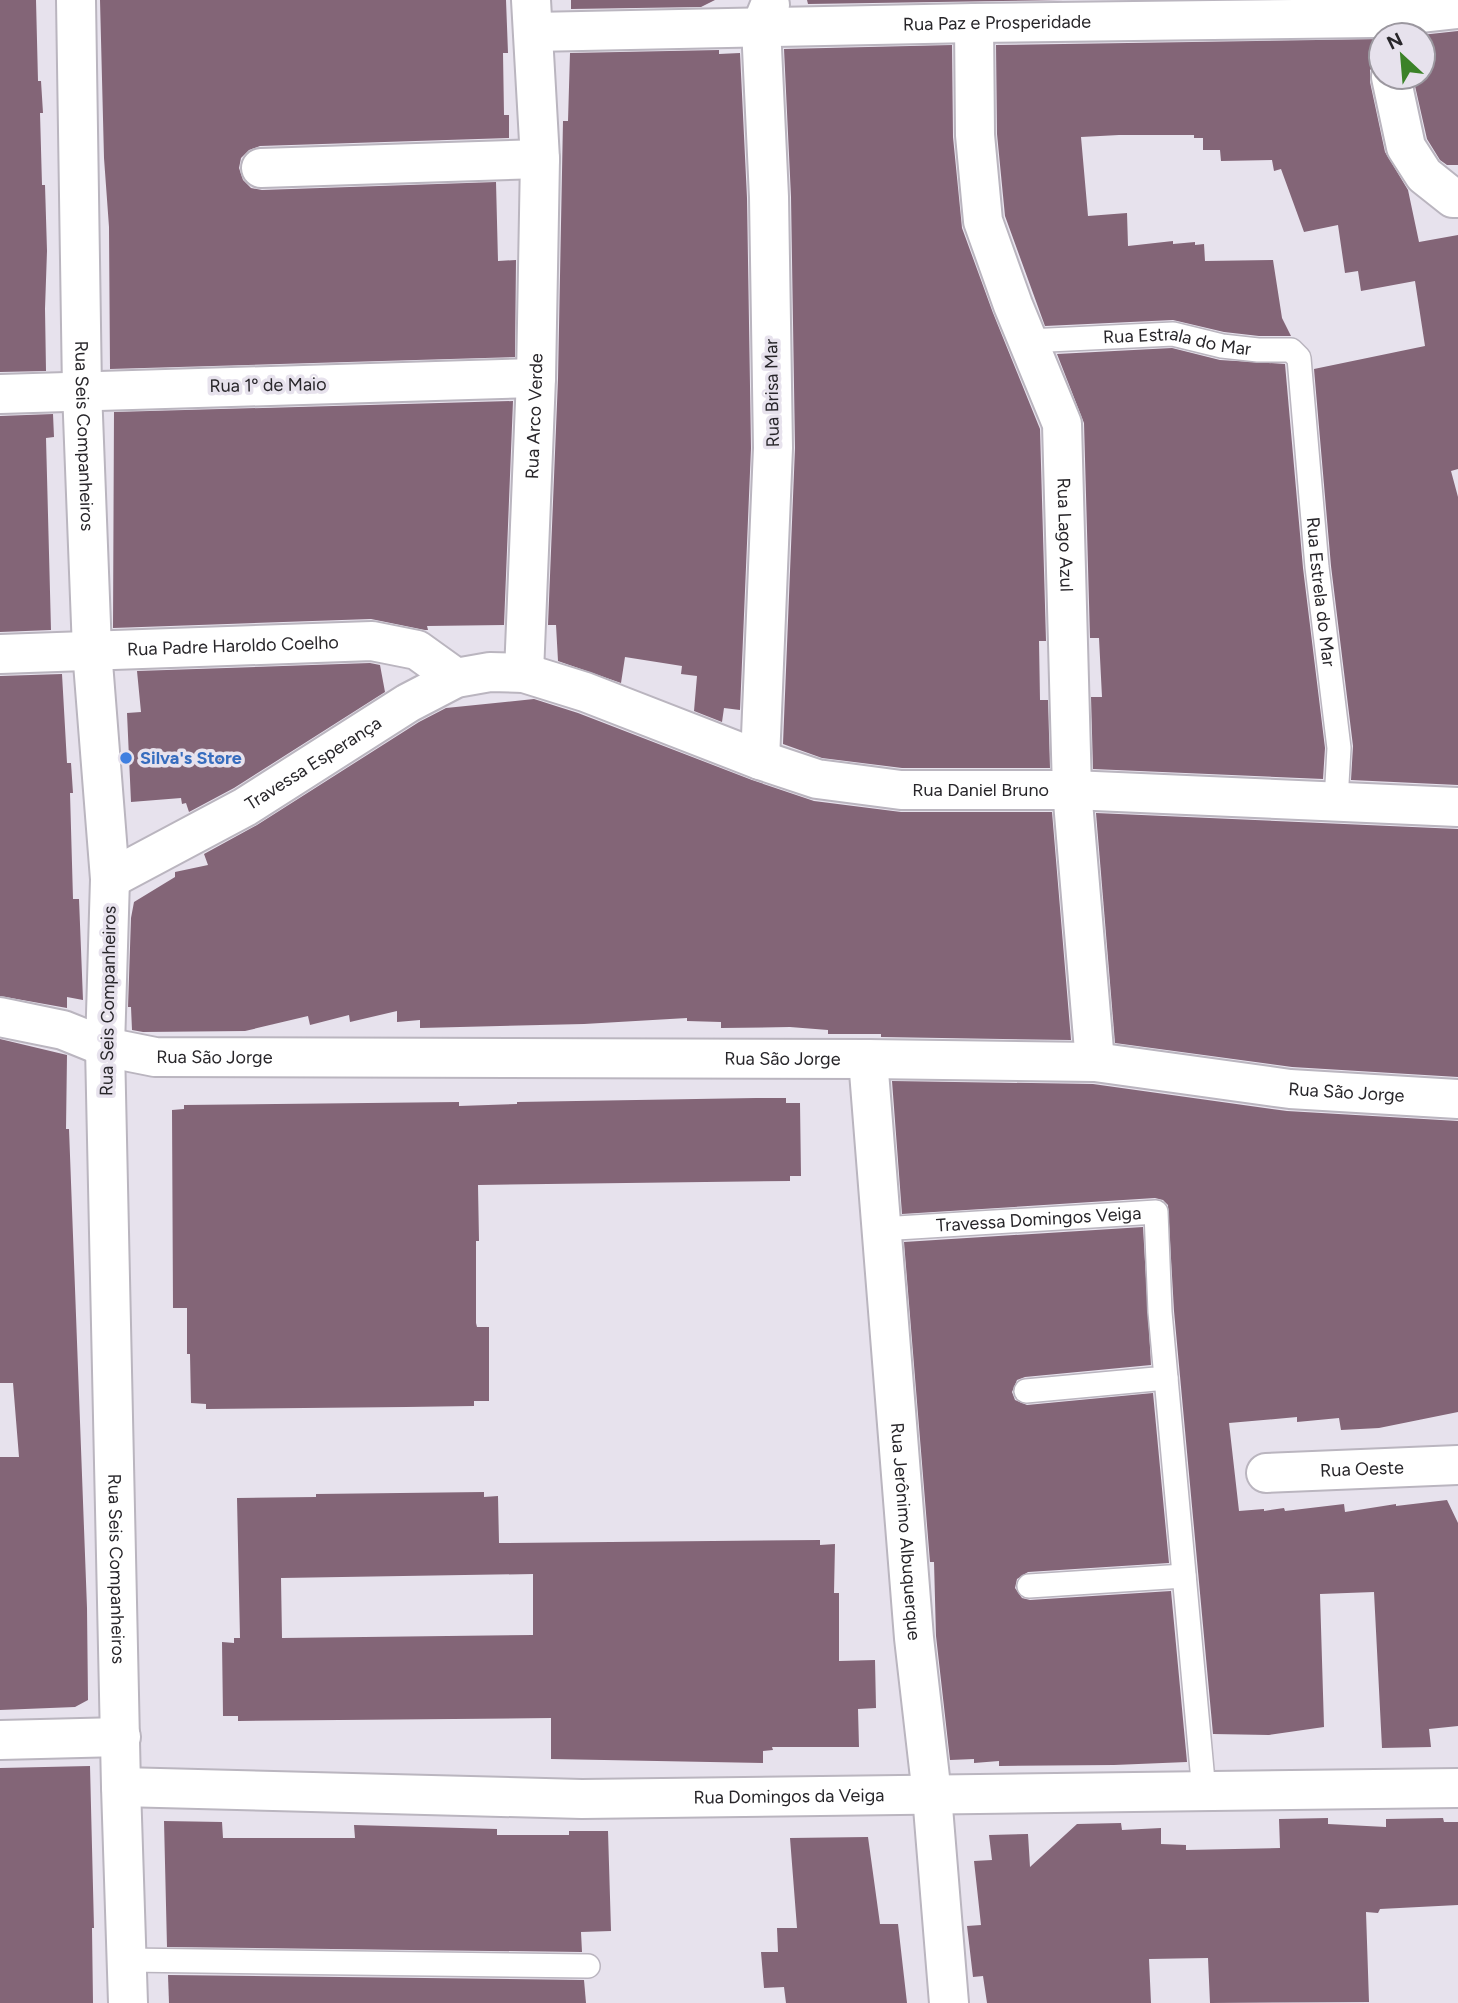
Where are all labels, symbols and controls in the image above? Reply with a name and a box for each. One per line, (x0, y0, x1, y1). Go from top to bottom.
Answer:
street label: Rua Paz e Prosperidade (903, 11, 1091, 35)
north arrow (1367, 21, 1437, 91)
text: N (1383, 28, 1406, 55)
street label: Rua Estrala do Mar (1103, 323, 1252, 360)
street label: Rua Brisa Mar (760, 338, 784, 448)
street label: Rua Seis Companheiros (70, 341, 98, 532)
street label: Rua Arco Verde (521, 353, 547, 480)
street label: Rua 1º de Maio (209, 373, 327, 397)
street label: Rua Lago Azul (1052, 477, 1078, 592)
street label: Rua Estrela do Mar (1302, 516, 1340, 668)
street label: Rua Padre Haroldo Coelho (127, 631, 339, 661)
street label: Travessa Esperança (241, 712, 386, 815)
place label: Silva's Store (140, 747, 242, 769)
marker: Silva's Store (118, 750, 134, 766)
street label: Rua Daniel Bruno (912, 779, 1049, 801)
street label: Rua Seis Companheiros (95, 906, 121, 1096)
street label: Rua São Jorge (156, 1046, 273, 1068)
street label: Rua São Jorge (724, 1048, 841, 1070)
street label: Rua São Jorge (1288, 1078, 1405, 1107)
street label: Travessa Domingos Veiga (935, 1202, 1142, 1237)
street label: Rua Jerônimo Albuquerque (886, 1422, 925, 1641)
street label: Rua Oeste (1320, 1456, 1404, 1482)
street label: Rua Seis Companheiros (103, 1473, 129, 1664)
street label: Rua Domingos da Veiga (693, 1784, 884, 1809)

